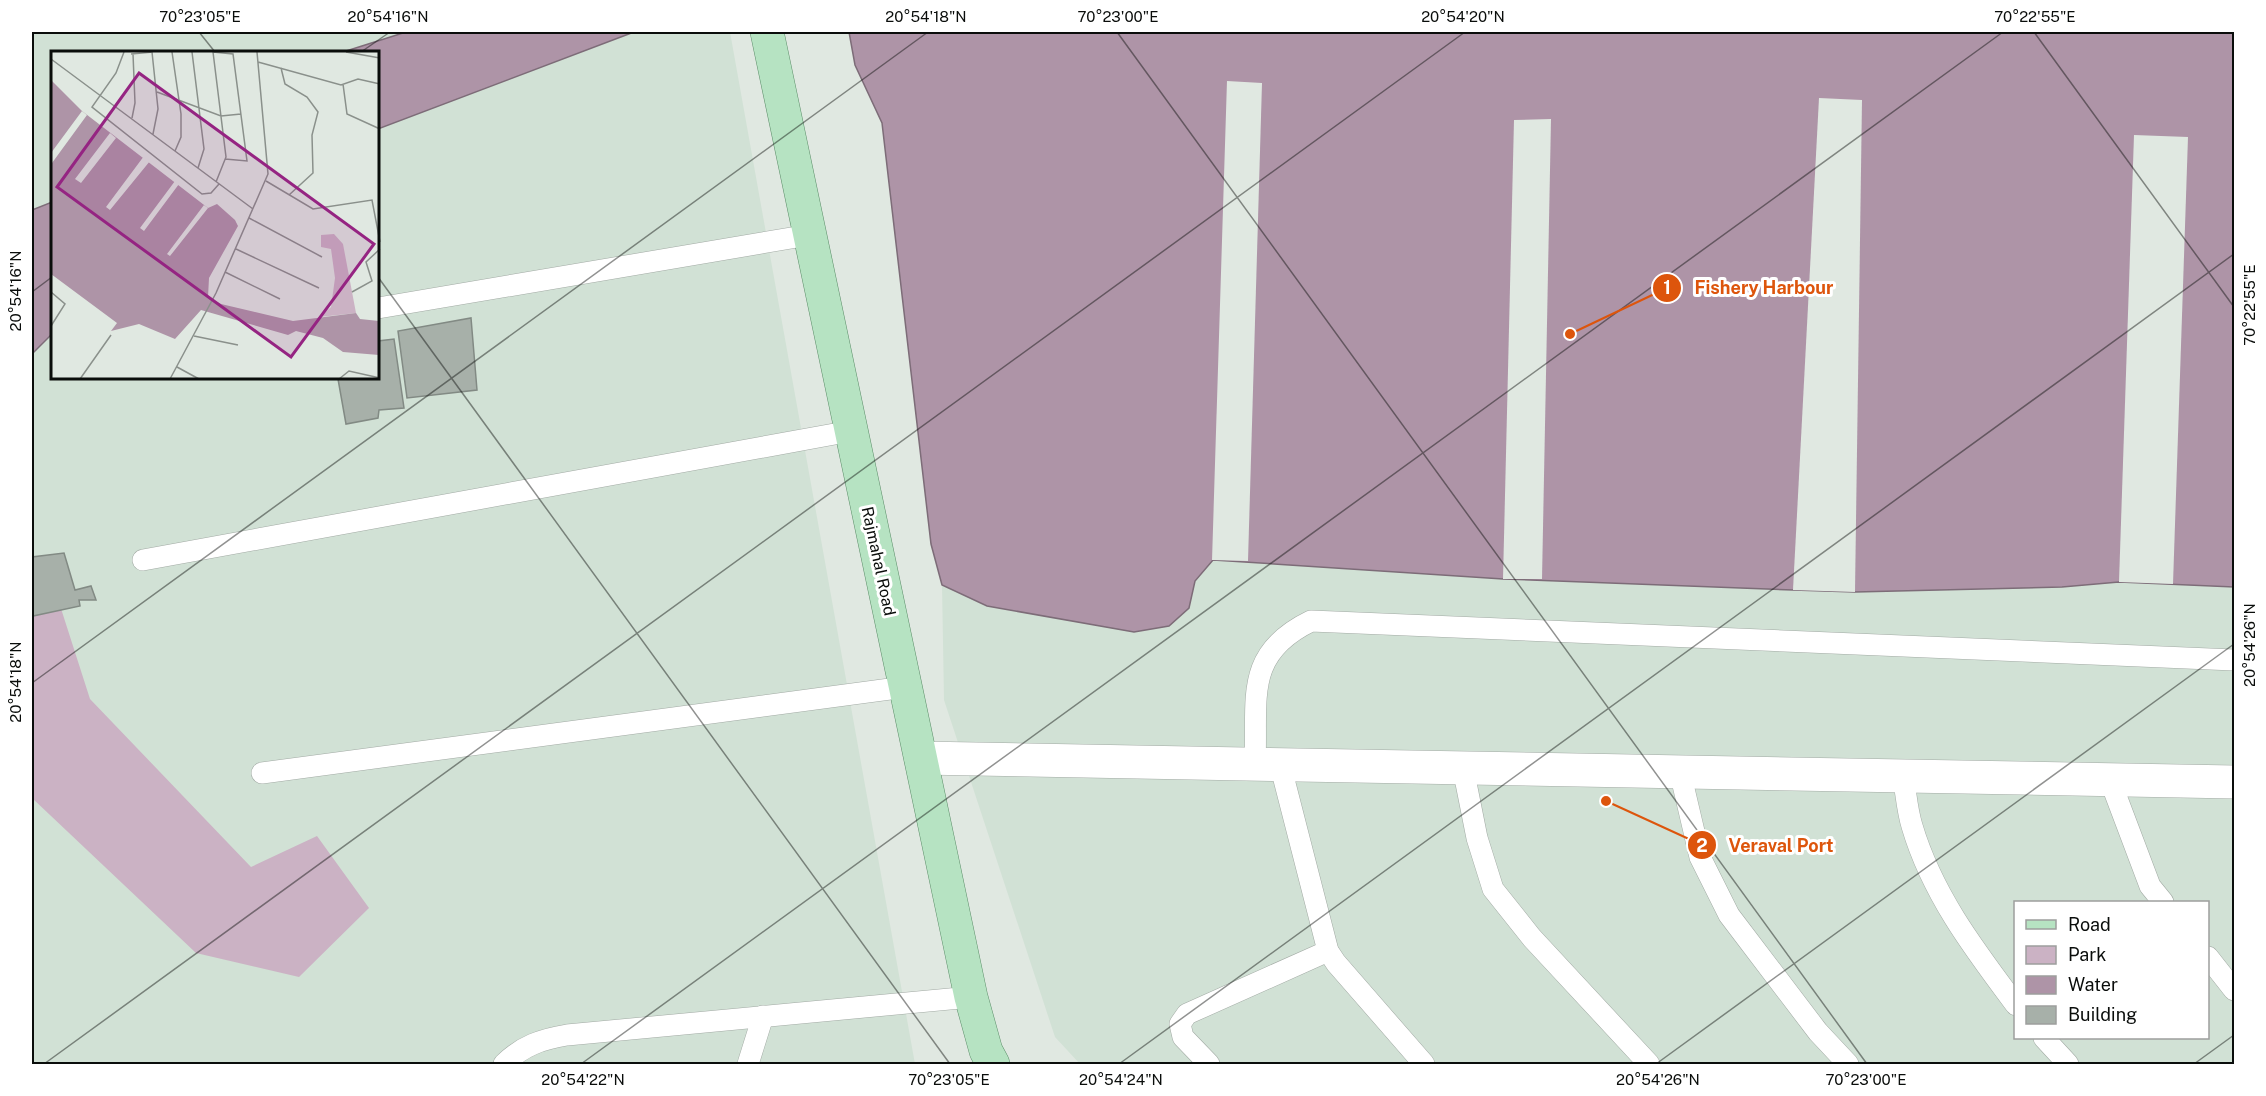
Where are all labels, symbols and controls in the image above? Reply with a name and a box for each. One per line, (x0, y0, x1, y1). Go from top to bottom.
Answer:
text: 70°23'05"E (159, 8, 241, 25)
text: 20°54'16"N (348, 8, 428, 25)
text: 20°54'18"N (885, 8, 967, 25)
text: 70°23'00"E (1078, 8, 1158, 25)
text: 20°54'20"N (1421, 8, 1505, 25)
text: 70°22'55"E (1994, 8, 2076, 25)
inset map (51, 51, 380, 380)
text: 20°54'16"N (7, 251, 24, 331)
text: 70°22'55"E (2241, 264, 2258, 346)
callout: Fishery Harbour (1652, 270, 1845, 306)
text: 1 (1663, 277, 1671, 298)
text: Fishery Harbour (1695, 277, 1834, 298)
street label: Rajmahal Road (858, 505, 899, 617)
text: 20°54'26"N (2241, 603, 2258, 687)
text: 20°54'18"N (7, 641, 24, 723)
callout: Veraval Port (1687, 827, 1846, 863)
text: 2 (1696, 835, 1708, 856)
text: Veraval Port (1729, 835, 1833, 856)
legend (2014, 901, 2209, 1039)
text: Road (2068, 914, 2111, 935)
text: Park (2068, 944, 2106, 965)
text: Water (2068, 974, 2118, 995)
text: Building (2068, 1004, 2137, 1025)
text: 20°54'22"N (541, 1071, 625, 1088)
text: 70°23'05"E (908, 1071, 990, 1088)
text: 20°54'24"N (1079, 1071, 1163, 1088)
text: 20°54'26"N (1616, 1071, 1700, 1088)
text: 70°23'00"E (1826, 1071, 1906, 1088)

